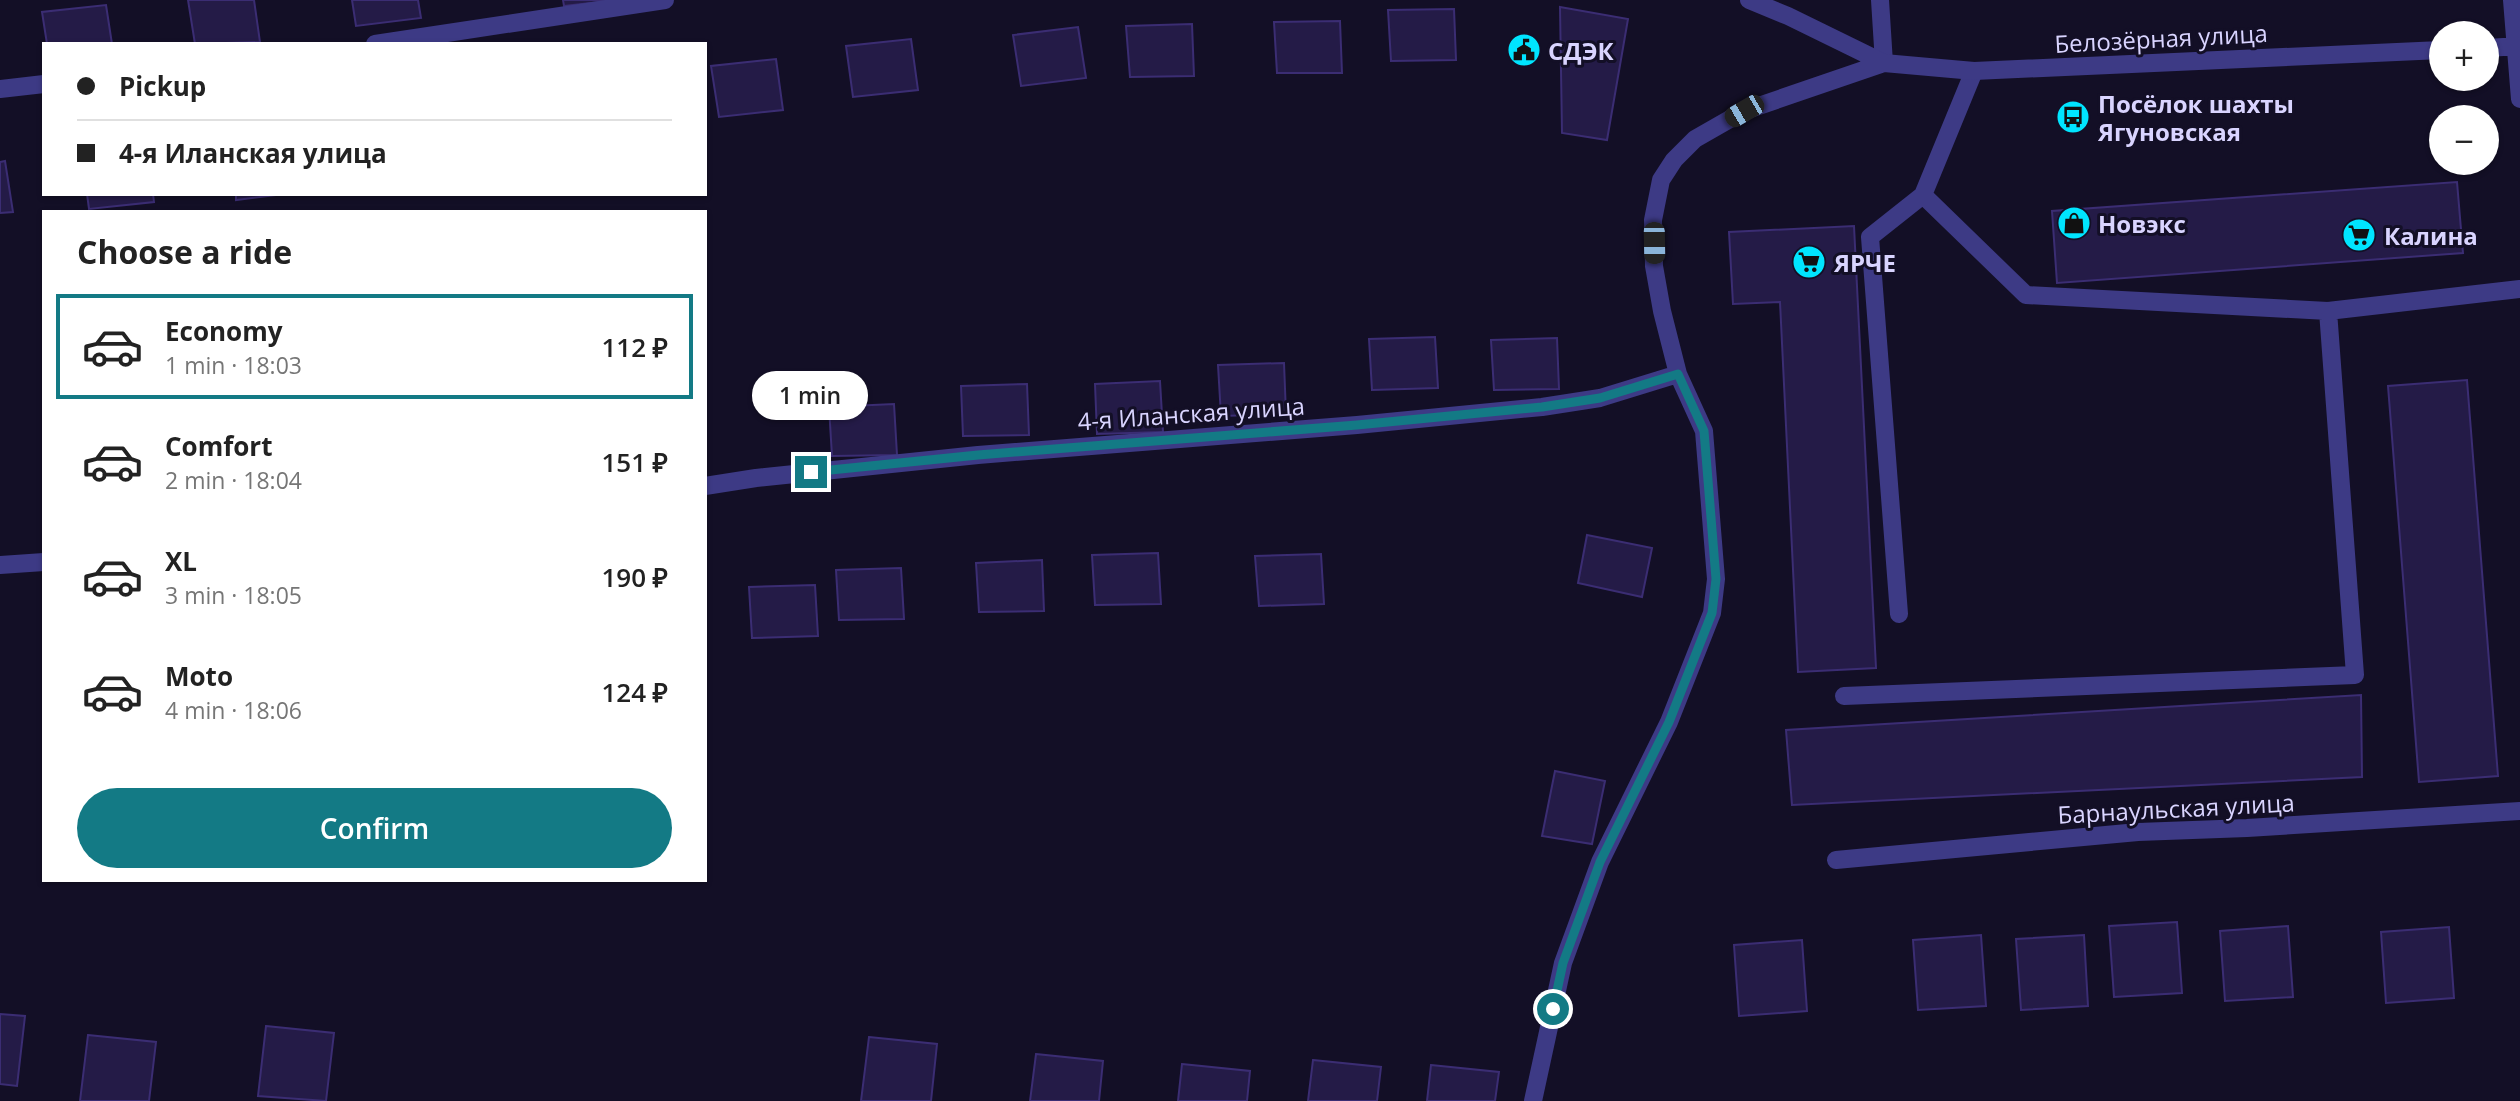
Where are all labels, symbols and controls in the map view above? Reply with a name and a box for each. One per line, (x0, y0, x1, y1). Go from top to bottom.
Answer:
street label: Белозёрная улица (2054, 16, 2268, 60)
map controls (2429, 21, 2499, 175)
button: + (2429, 21, 2499, 91)
public building icon: СДЭК (1505, 31, 1543, 69)
place label: СДЭК (1548, 34, 1615, 67)
text: Pickup (119, 68, 206, 104)
place label: Посёлок шахты Ягуновская (2097, 87, 2294, 148)
car (1721, 91, 1768, 131)
bus stop icon: Посёлок шахты Ягуновская (2054, 98, 2092, 136)
button: − (2429, 105, 2499, 175)
text: 4-я Иланская улица (119, 135, 387, 171)
shop icon: Новэкс (2055, 204, 2093, 242)
place label: Новэкс (2098, 207, 2186, 240)
supermarket icon: Калина (2340, 216, 2378, 254)
place label: Калина (2384, 219, 2478, 252)
car (1644, 222, 1665, 264)
text: Choose a ride (77, 230, 292, 273)
supermarket icon: ЯРЧЕ (1790, 243, 1828, 281)
place label: ЯРЧЕ (1833, 246, 1896, 279)
text: Economy (165, 313, 283, 349)
icon: car (81, 315, 144, 378)
text: 112 ₽ (602, 329, 668, 365)
text: 1 min · 18:03 (165, 349, 302, 381)
callout: 1 min (753, 370, 869, 420)
text: 1 min (779, 379, 841, 411)
street label: 4-я Иланская улица (1076, 389, 1306, 437)
text: Comfort (165, 428, 272, 464)
icon: car (81, 430, 144, 493)
text: 151 ₽ (602, 444, 668, 480)
route end (795, 456, 827, 488)
text: 2 min · 18:04 (165, 464, 302, 496)
text: XL (165, 543, 197, 579)
icon: car (81, 545, 144, 608)
text: 190 ₽ (602, 559, 668, 595)
text: 3 min · 18:05 (165, 579, 302, 611)
text: Moto (165, 658, 233, 694)
icon: car (81, 660, 144, 723)
text: 124 ₽ (602, 674, 668, 710)
text: 4 min · 18:06 (165, 694, 302, 726)
street label: Барнаульская улица (2057, 785, 2295, 831)
button: Confirm (77, 788, 672, 868)
route start (1537, 993, 1569, 1025)

